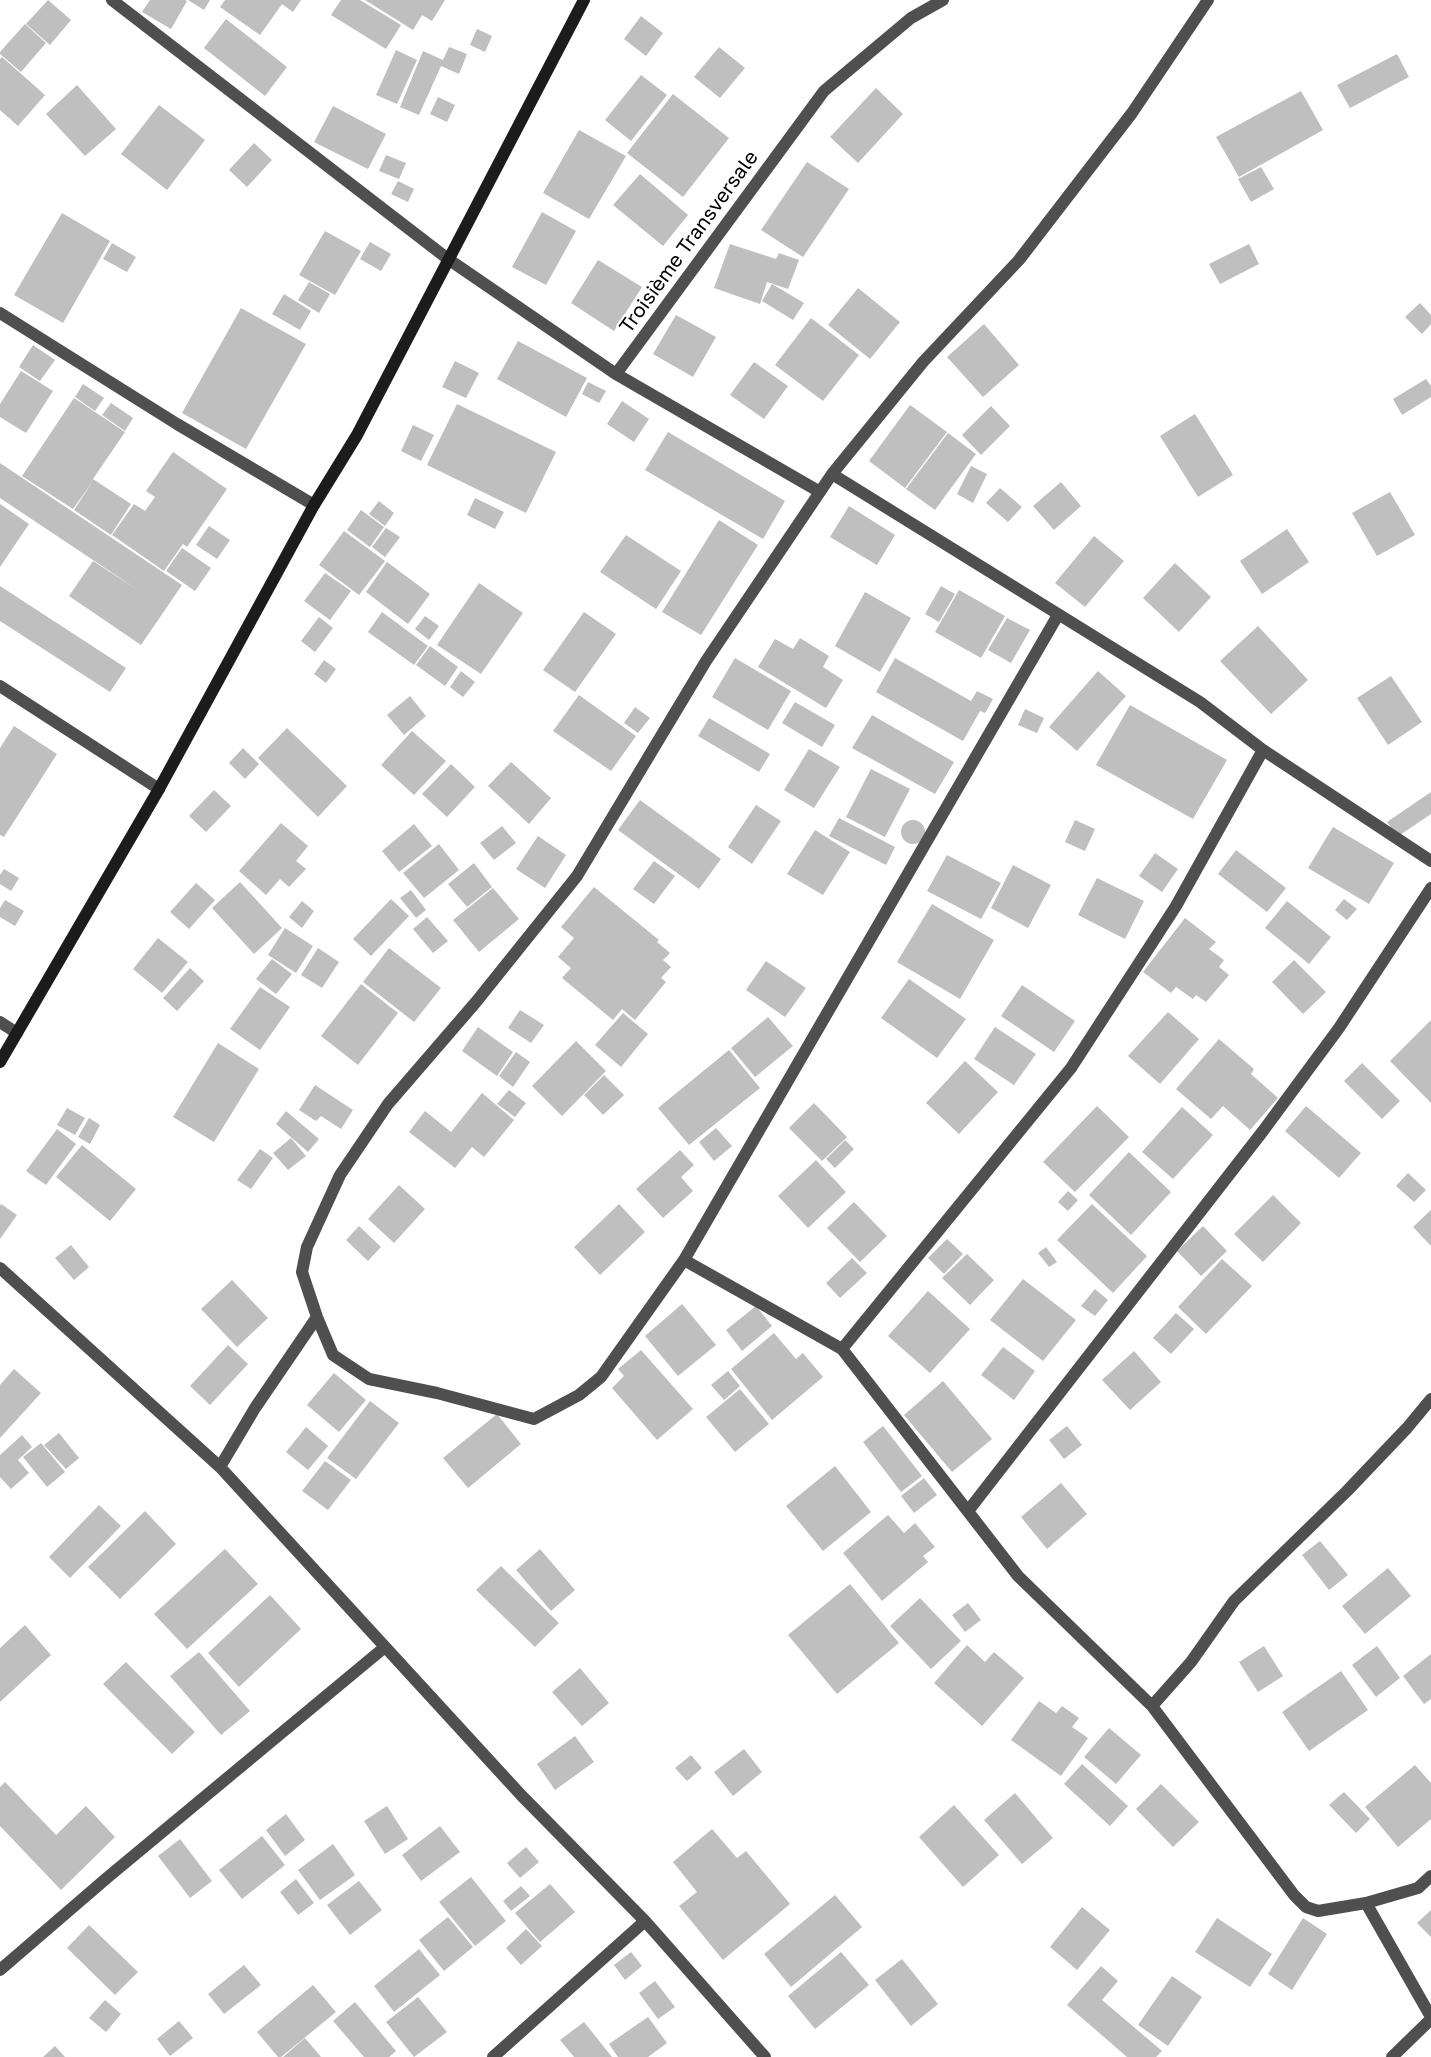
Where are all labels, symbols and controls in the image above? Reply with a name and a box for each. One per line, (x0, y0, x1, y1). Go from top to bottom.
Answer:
street label: Troisième Transversale (615, 146, 763, 338)

